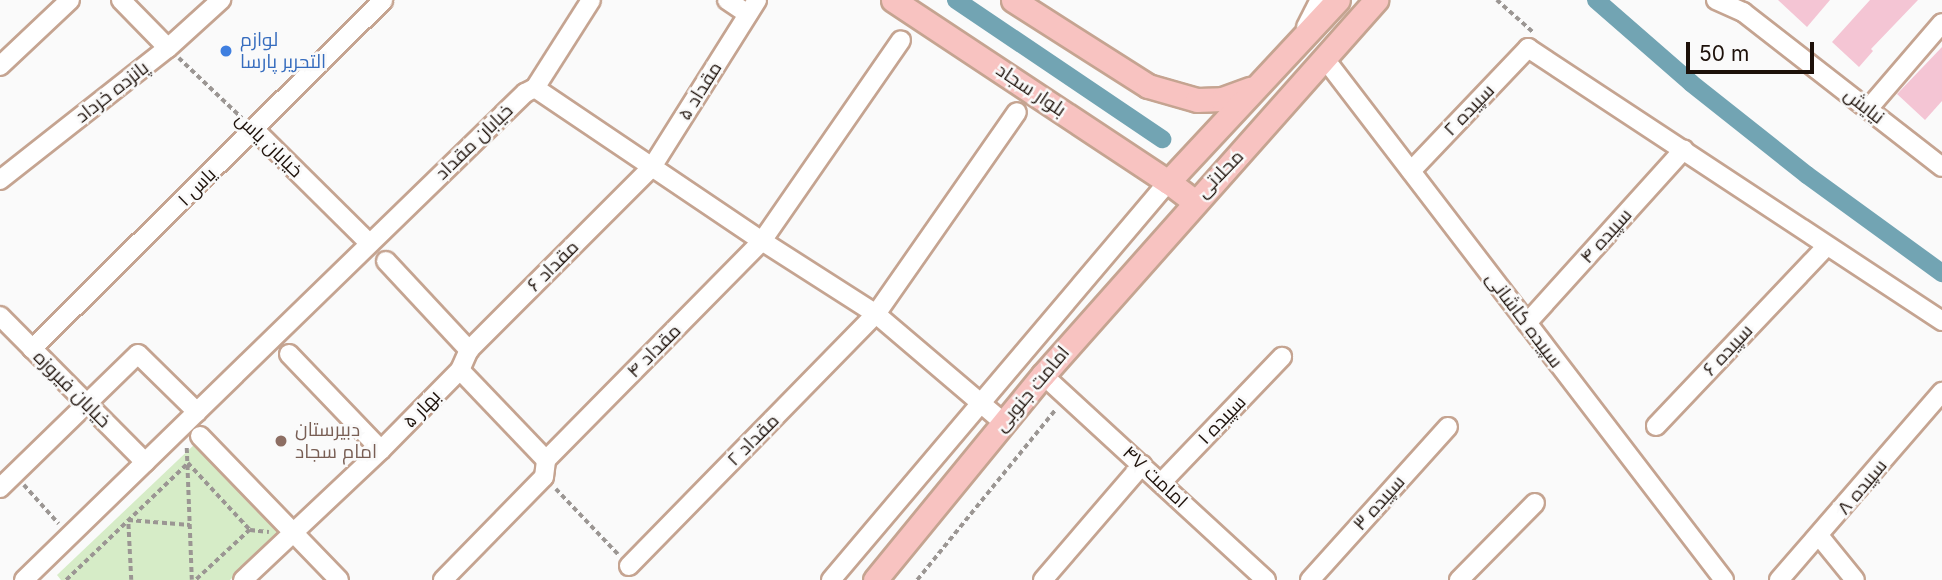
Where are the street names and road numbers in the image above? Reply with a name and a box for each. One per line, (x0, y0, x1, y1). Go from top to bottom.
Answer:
street label: پانزده خرداد (71, 56, 153, 128)
street label: مقداد ۵ (673, 58, 727, 124)
street label: بلوار سجاد (992, 58, 1070, 122)
street label: سپیده ۲ (1439, 79, 1499, 141)
street label: نیایش (1839, 83, 1889, 129)
street label: خیابان مقداد (430, 99, 518, 185)
street label: خیابان یاس (231, 108, 307, 182)
street label: محلاتی (1192, 145, 1248, 203)
street label: یاس ۱ (173, 163, 221, 211)
street label: سپیده ۴ (1575, 204, 1637, 268)
street label: مقداد ۶ (523, 236, 583, 296)
street label: سپیده کاشانی (1481, 268, 1567, 372)
street label: مقداد ۴ (622, 319, 686, 383)
street label: سپیده ۶ (1698, 319, 1758, 381)
street label: امامت جنوبی (990, 341, 1074, 437)
street label: خیابان فیروزه (29, 346, 115, 432)
street label: بهار ۵ (399, 385, 445, 433)
street label: سپیده ۱ (1193, 391, 1251, 449)
street label: مقداد ۲ (722, 409, 784, 471)
street label: امامت ۴۷ (1118, 441, 1192, 513)
street label: سپیده ۸ (1832, 455, 1892, 519)
street label: سپیده ۳ (1348, 471, 1410, 535)

